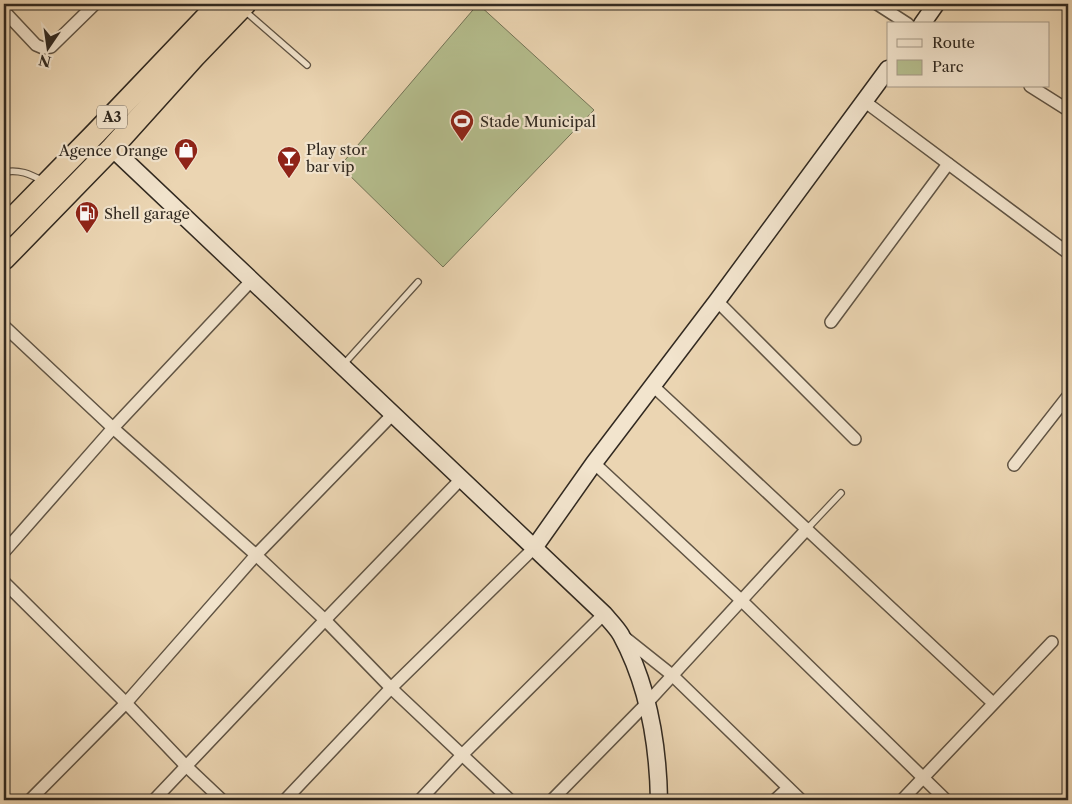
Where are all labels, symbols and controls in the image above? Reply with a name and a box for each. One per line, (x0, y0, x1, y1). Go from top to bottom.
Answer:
north arrow (22, 22, 72, 72)
legend (887, 22, 1050, 88)
text: Route (932, 33, 975, 52)
text: N (37, 51, 53, 71)
text: Parc (932, 57, 964, 76)
road number: A3 (97, 105, 127, 128)
sports icon: Stade Municipal (449, 108, 475, 142)
place label: Stade Municipal (480, 112, 596, 131)
shop icon: Agence Orange (173, 137, 199, 171)
place label: Play stor bar vip (306, 140, 368, 176)
place label: Agence Orange (58, 141, 168, 160)
bar icon: Play stor bar vip (276, 145, 302, 179)
fuel station icon: Shell garage (74, 200, 100, 234)
place label: Shell garage (104, 204, 190, 223)

